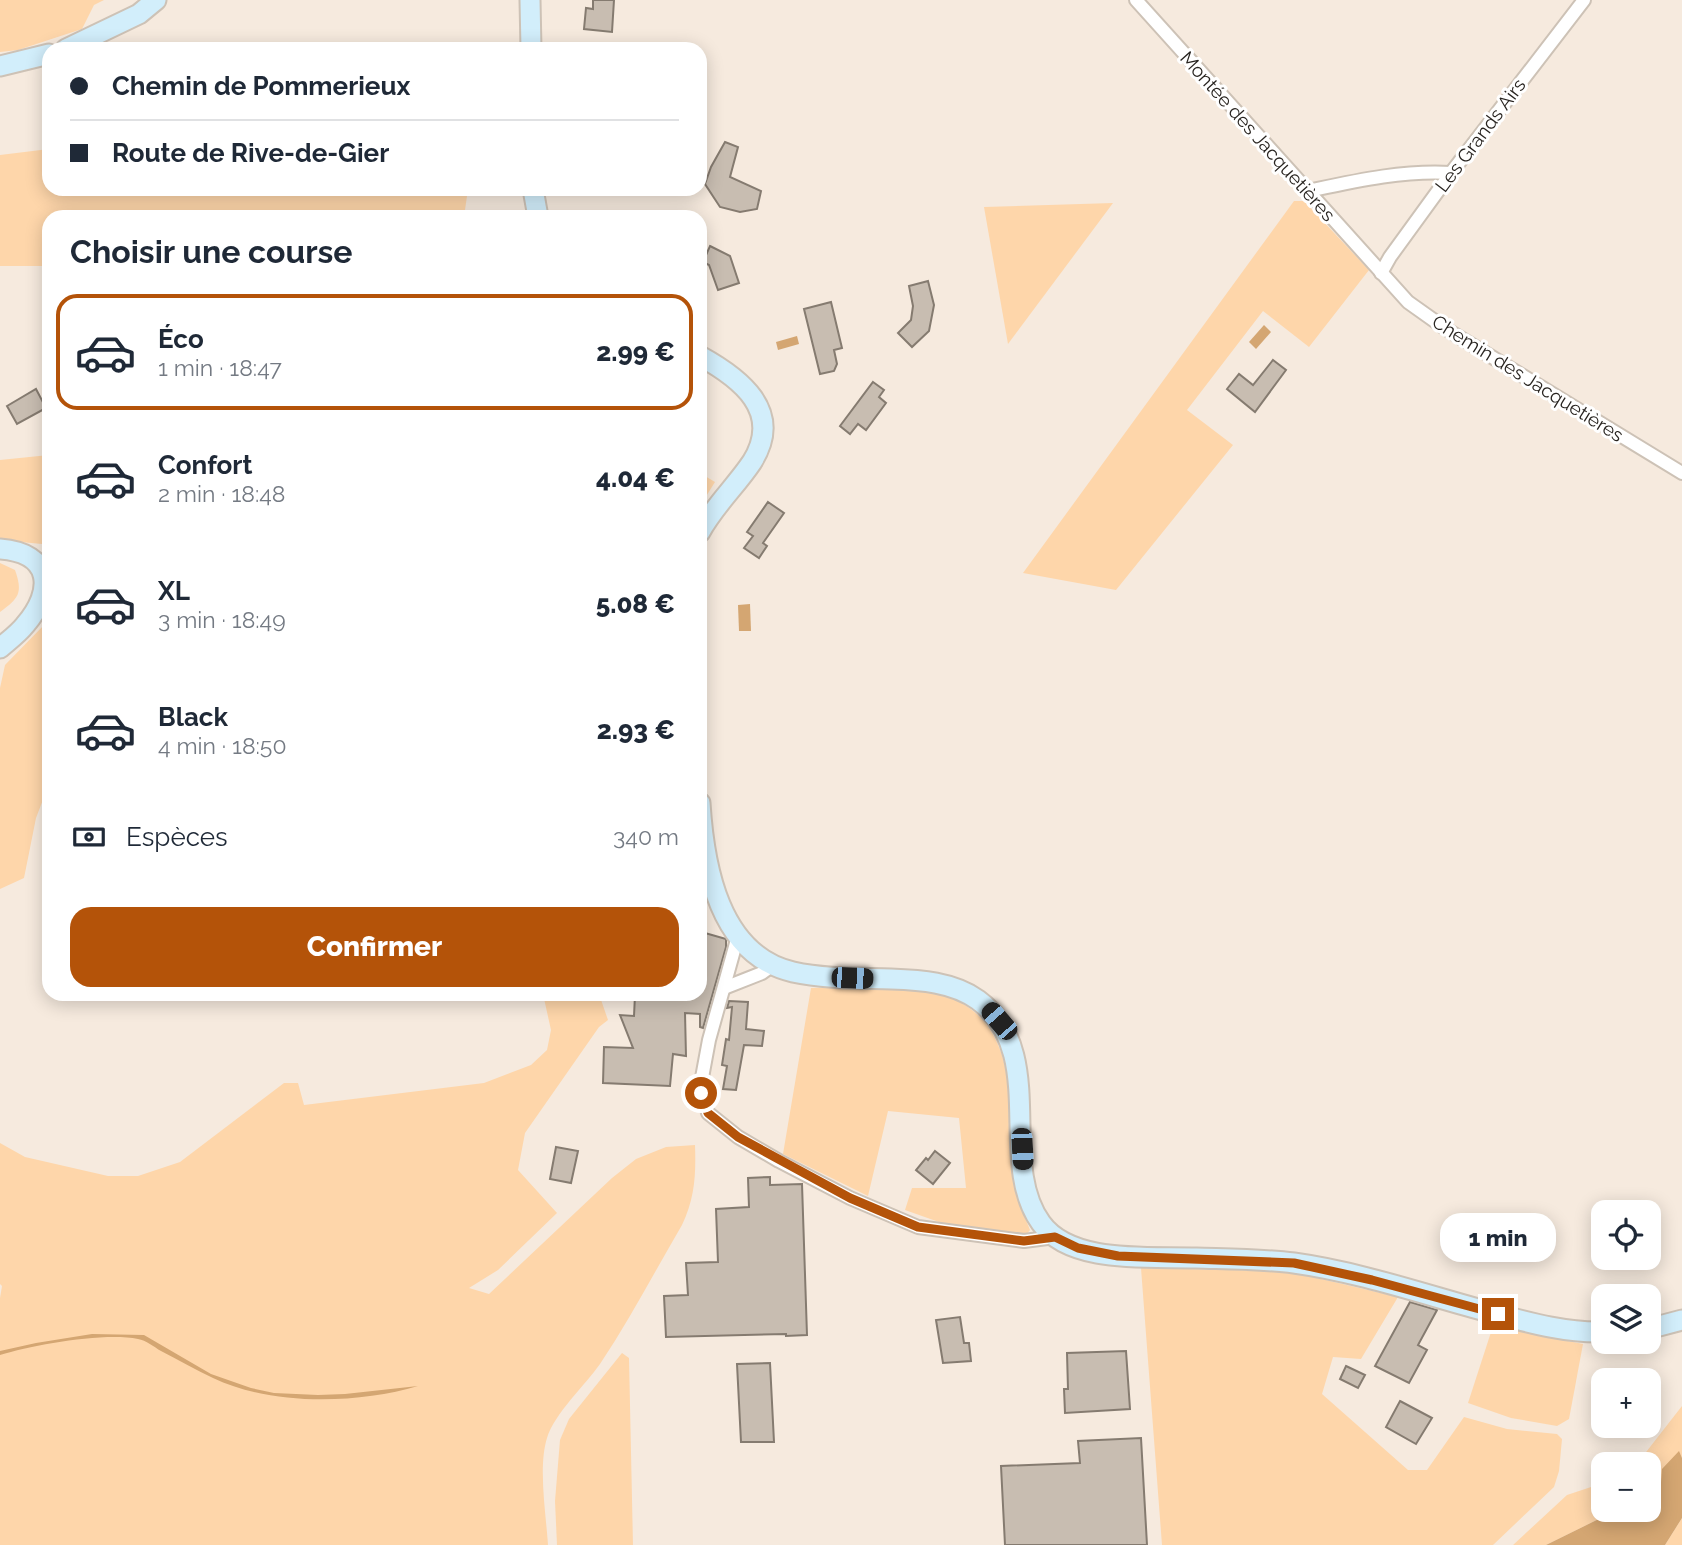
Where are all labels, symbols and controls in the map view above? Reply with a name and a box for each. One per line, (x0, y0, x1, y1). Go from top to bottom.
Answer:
street label: Montée des Jacquetières (1176, 47, 1340, 225)
text: Chemin de Pommerieux (112, 71, 410, 101)
street label: Les Grands Airs (1430, 74, 1530, 196)
text: Route de Rive-de-Gier (112, 138, 389, 168)
text: Choisir une course (70, 233, 353, 270)
street label: Chemin des Jacquetières (1428, 310, 1628, 446)
icon: car (74, 321, 137, 384)
text: Éco (158, 324, 204, 354)
text: 2.99 € (596, 337, 675, 367)
text: 1 min · 18:47 (158, 354, 282, 381)
icon: car (74, 447, 137, 510)
text: Confort (158, 450, 252, 480)
text: 4.04 € (596, 463, 675, 493)
text: 2 min · 18:48 (158, 480, 286, 507)
icon: car (74, 573, 137, 636)
text: XL (158, 576, 190, 606)
text: 5.08 € (596, 589, 675, 619)
text: 3 min · 18:49 (158, 606, 286, 633)
icon: car (74, 699, 137, 762)
text: Black (158, 702, 228, 732)
text: 2.93 € (597, 715, 675, 745)
text: 4 min · 18:50 (158, 732, 286, 759)
icon: cash (70, 818, 108, 856)
text: Espèces (126, 822, 228, 852)
text: 340 m (613, 823, 679, 850)
button: Confirmer (70, 907, 679, 987)
car (831, 967, 874, 989)
car (978, 998, 1021, 1044)
route start (685, 1077, 717, 1109)
car (1011, 1127, 1034, 1171)
map controls (1591, 1200, 1661, 1522)
button: locate (1591, 1200, 1661, 1270)
callout: 1 min (1440, 1212, 1556, 1262)
text: 1 min (1468, 1224, 1528, 1251)
button: layers (1591, 1284, 1661, 1354)
route end (1482, 1298, 1514, 1330)
button: + (1591, 1368, 1661, 1438)
button: − (1591, 1452, 1661, 1522)

